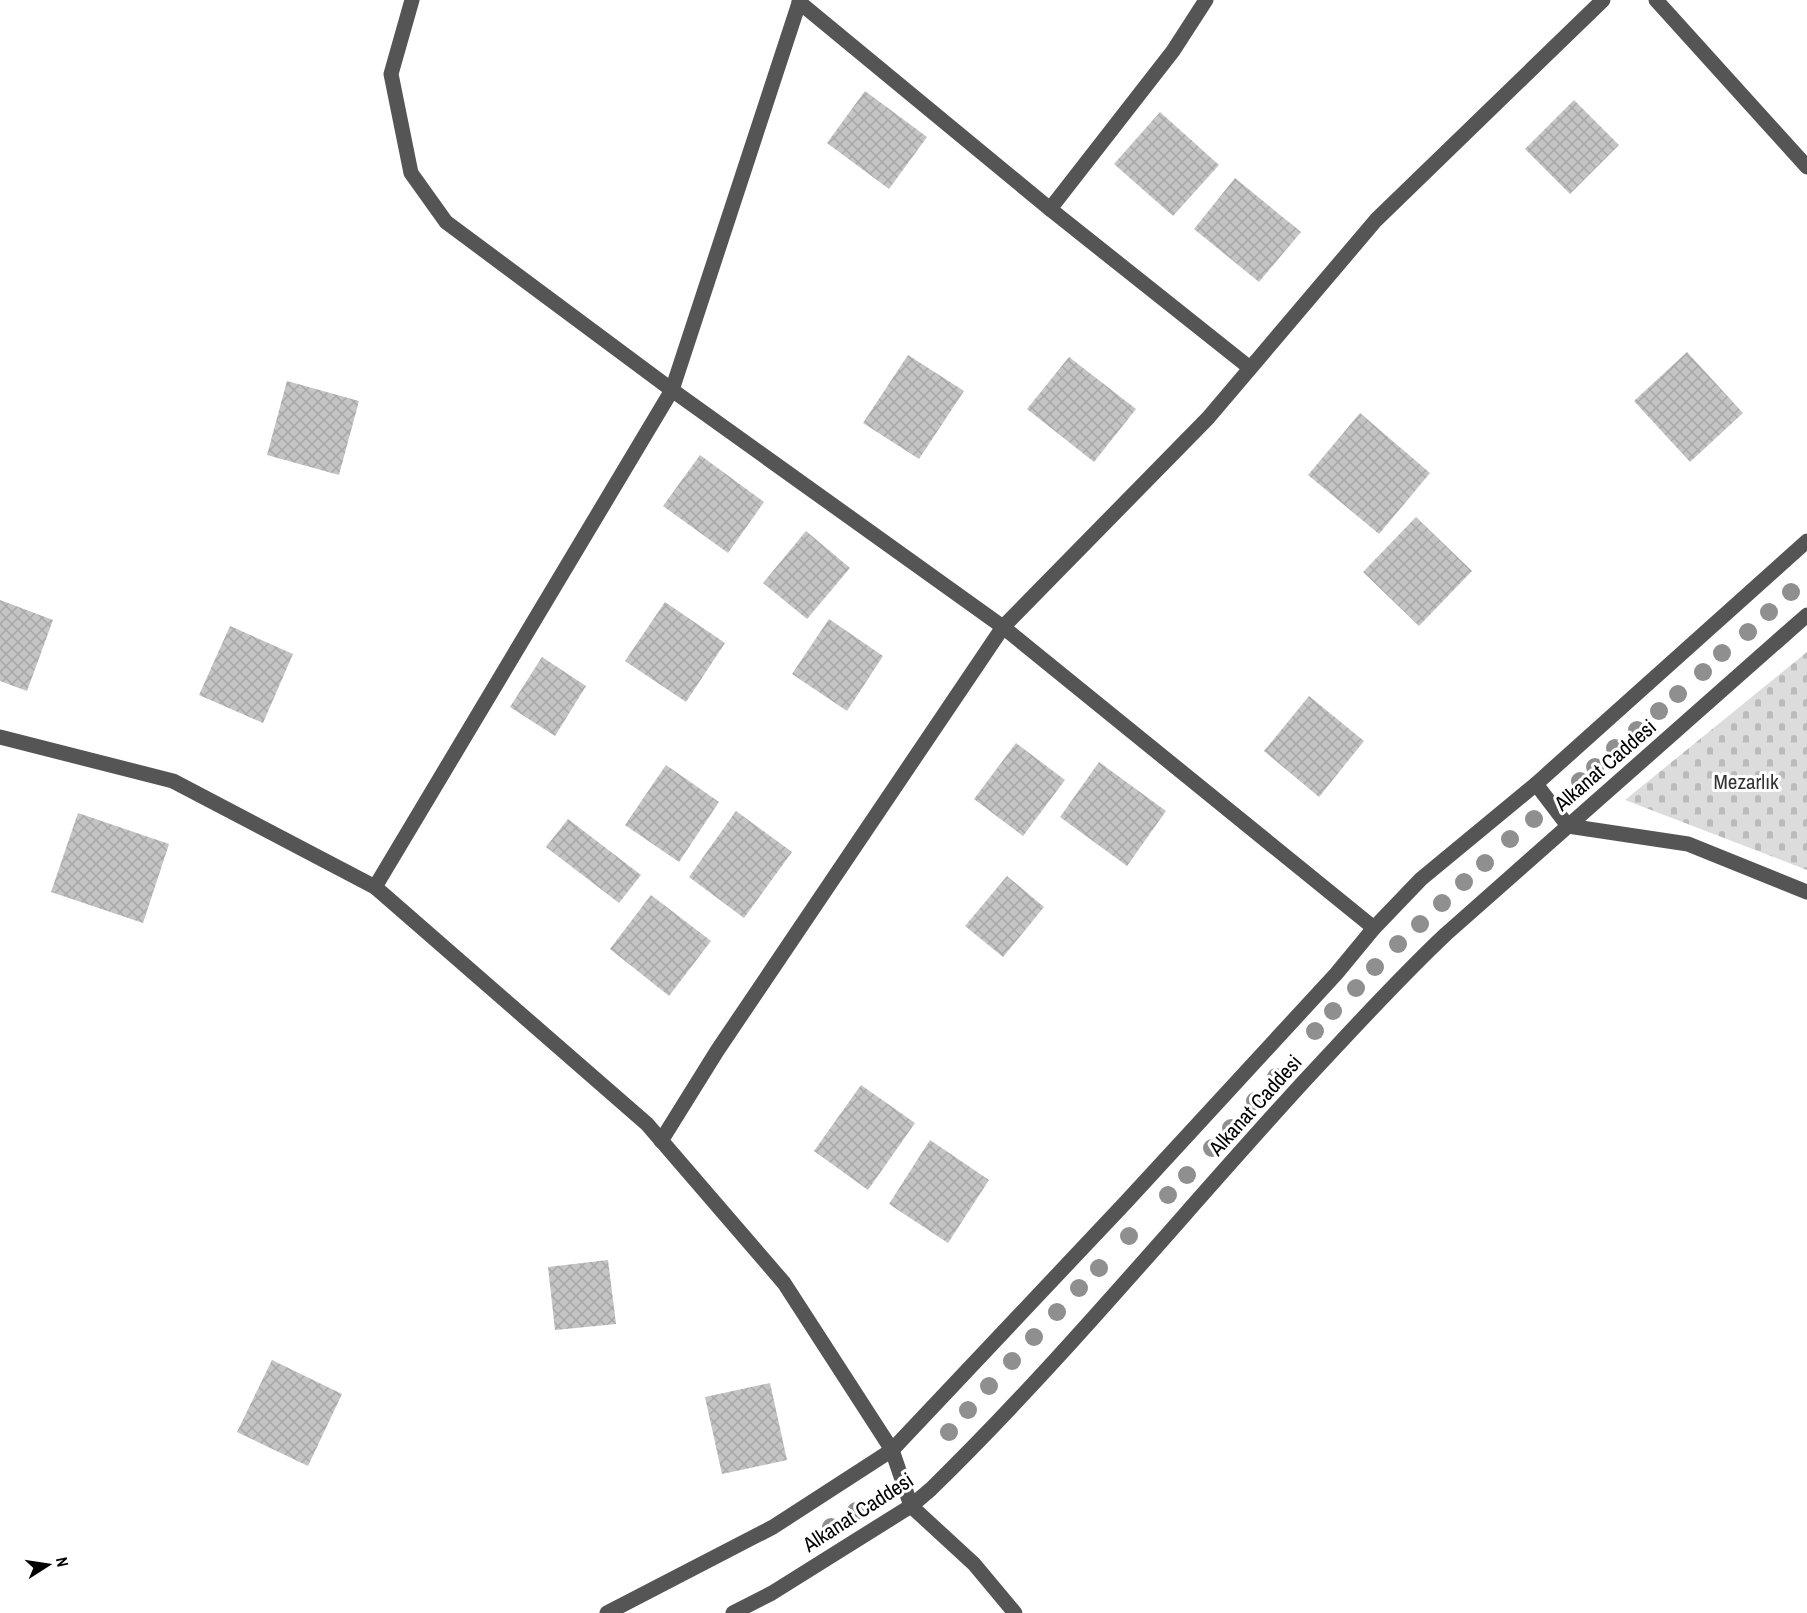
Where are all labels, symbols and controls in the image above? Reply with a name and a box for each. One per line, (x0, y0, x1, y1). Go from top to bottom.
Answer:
street label: Alkanat Caddesi (1547, 713, 1662, 818)
park label: Mezarlık (1713, 767, 1779, 796)
street label: Alkanat Caddesi (1201, 1048, 1308, 1162)
street label: Alkanat Caddesi (796, 1465, 919, 1559)
north arrow (18, 1535, 78, 1595)
text: N (51, 1555, 74, 1569)

